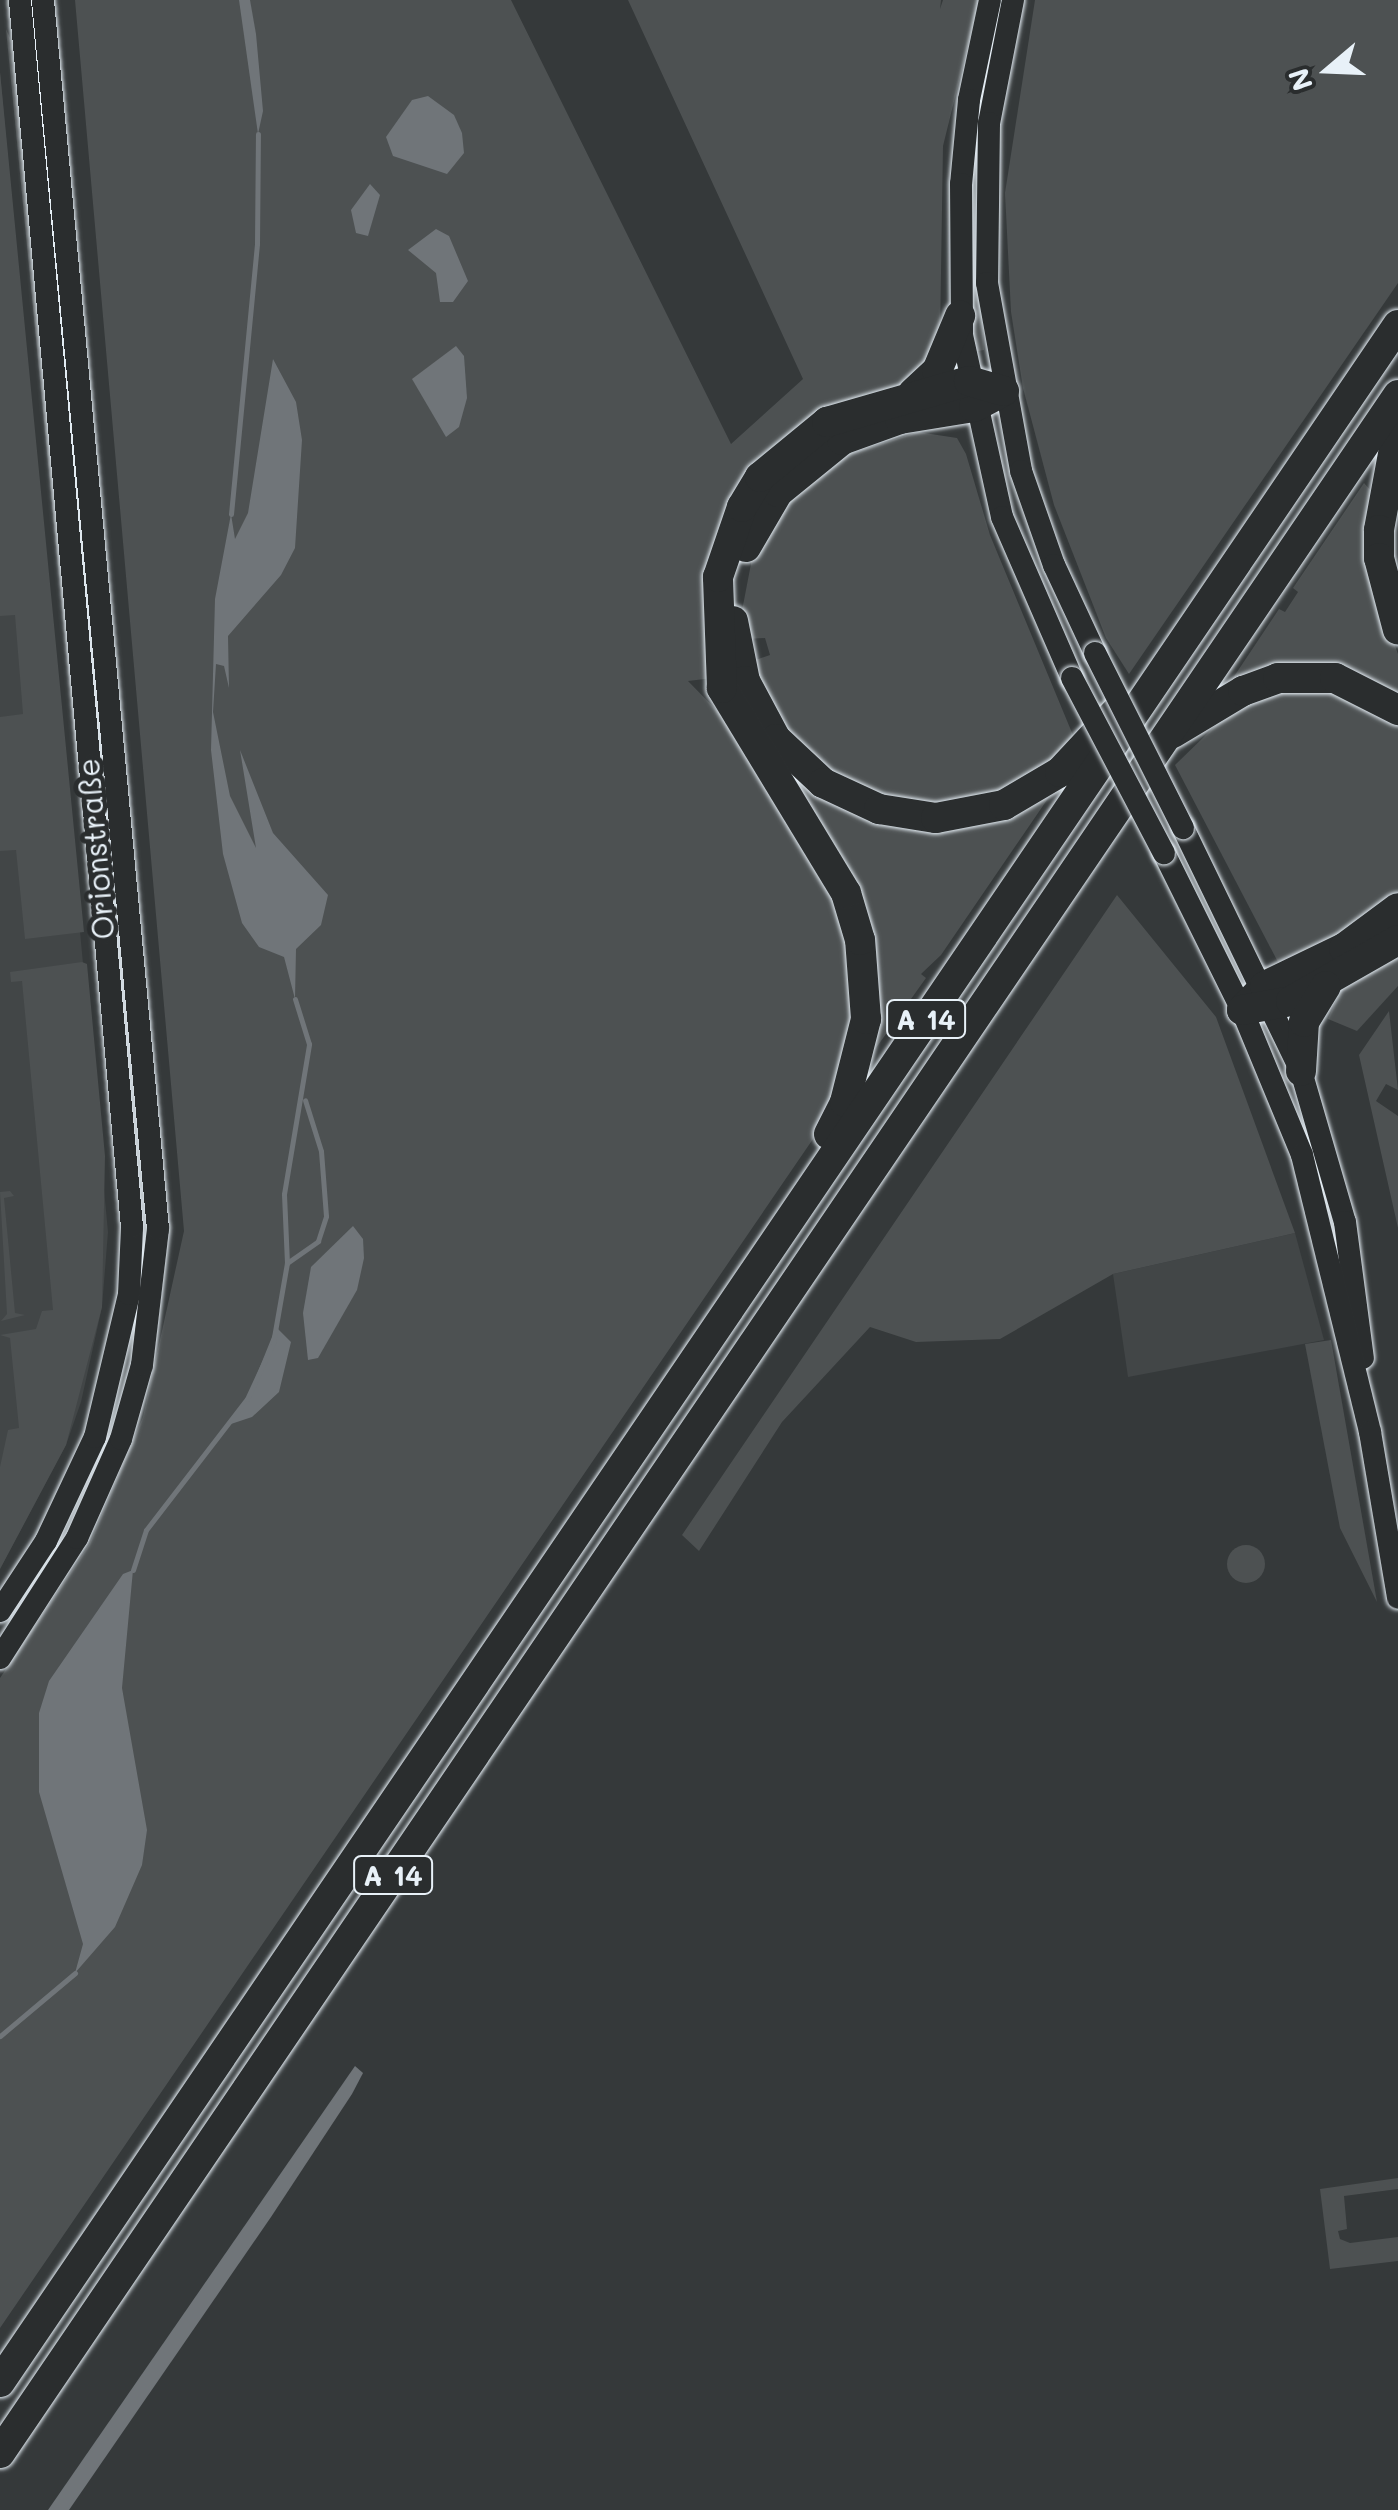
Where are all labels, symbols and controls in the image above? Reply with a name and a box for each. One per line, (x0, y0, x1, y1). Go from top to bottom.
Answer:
north arrow (1278, 20, 1378, 120)
text: N (1279, 64, 1320, 96)
street label: Orionstraße (69, 757, 121, 941)
road number: A 14 (886, 996, 966, 1042)
road number: A 14 (353, 1852, 433, 1898)

